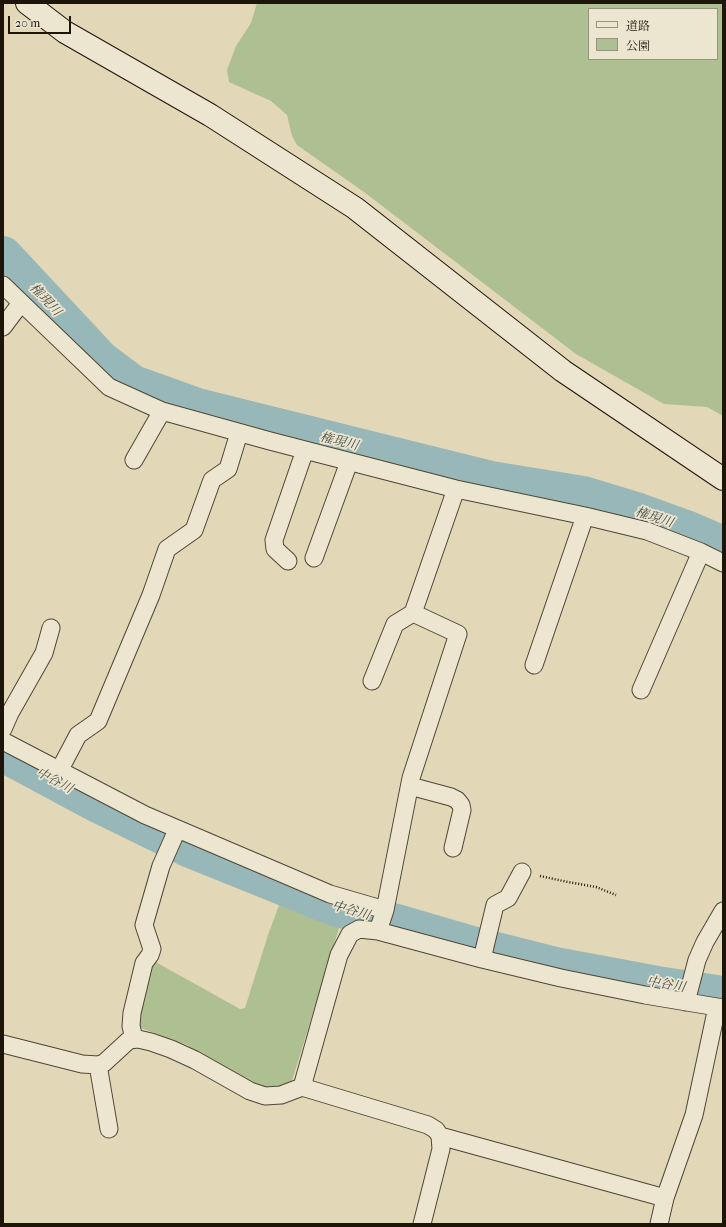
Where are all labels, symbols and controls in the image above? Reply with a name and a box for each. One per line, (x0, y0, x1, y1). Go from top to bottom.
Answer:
scale bar (10, 8, 73, 34)
legend (588, 8, 718, 60)
text: 20 m (15, 16, 40, 30)
text: 道路 (626, 19, 650, 33)
text: 公園 (626, 39, 650, 53)
water label: 権現川 (26, 280, 64, 320)
water label: 権現川 (318, 430, 360, 454)
water label: 権現川 (633, 505, 675, 531)
water label: 中谷川 (33, 765, 75, 797)
water label: 中谷川 (330, 898, 372, 924)
water label: 中谷川 (645, 974, 687, 996)

